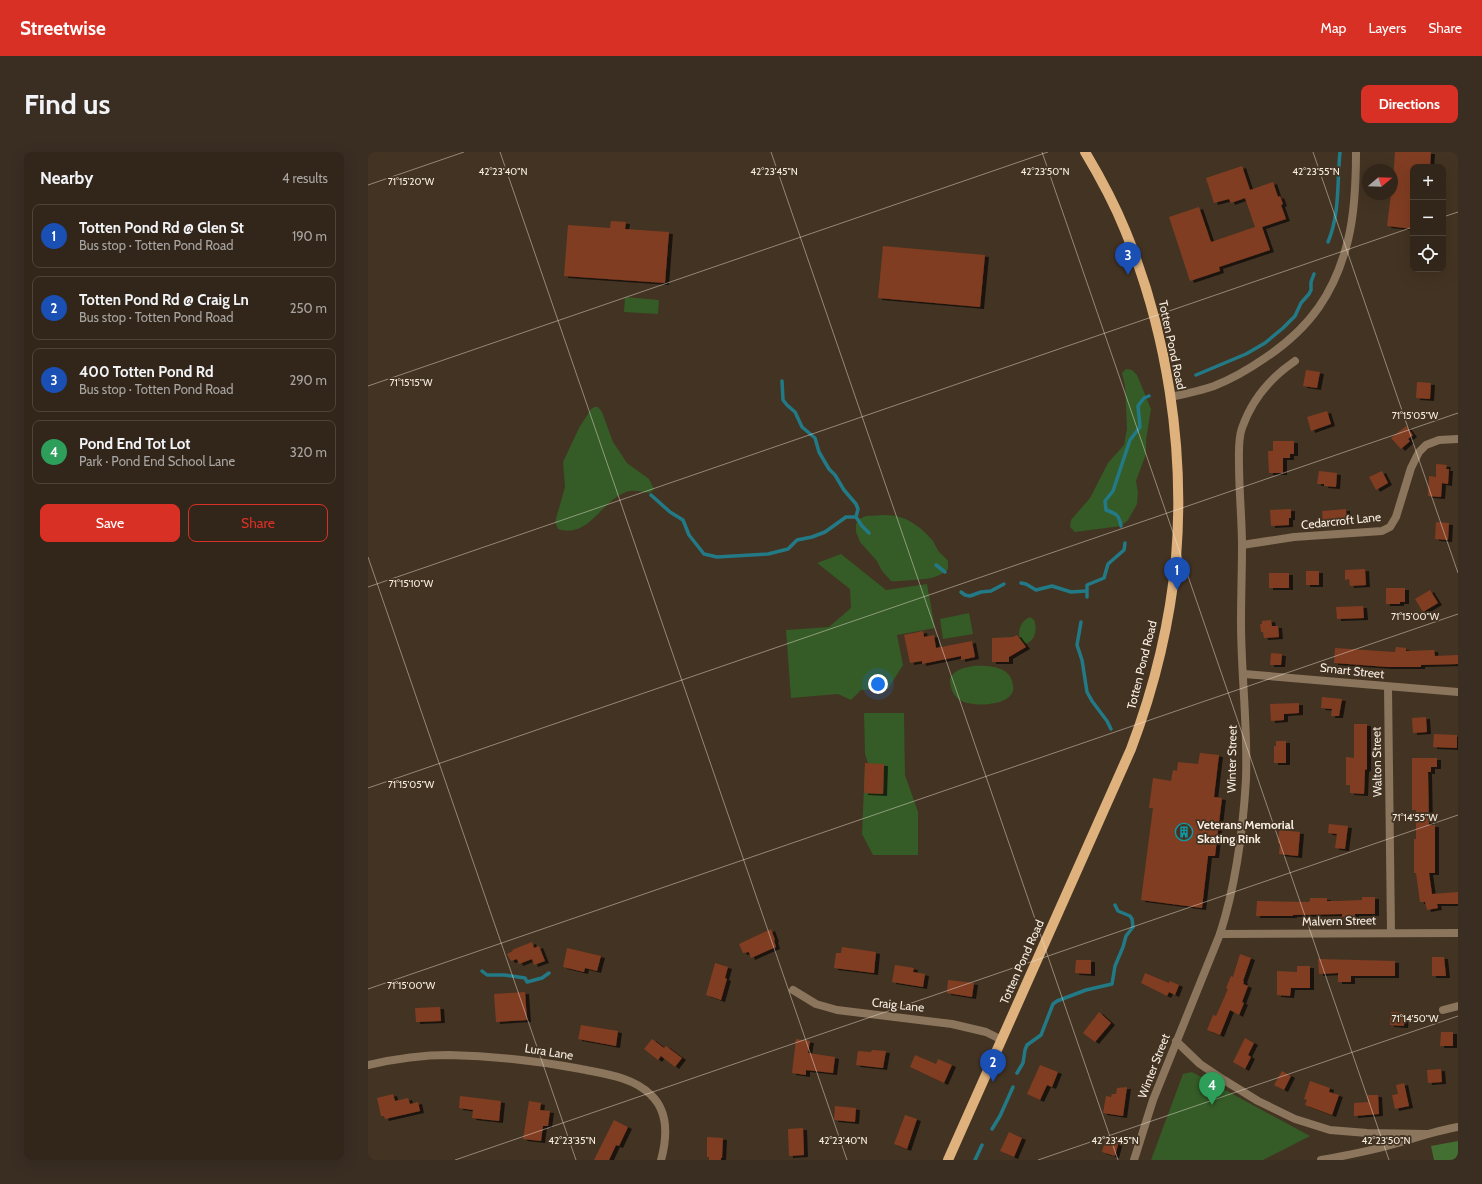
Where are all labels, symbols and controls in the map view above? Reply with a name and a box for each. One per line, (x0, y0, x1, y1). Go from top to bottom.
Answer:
text: Streetwise (20, 17, 106, 40)
text: Map (1321, 19, 1346, 37)
text: Layers (1368, 19, 1406, 37)
text: Share (1428, 19, 1462, 37)
button: Directions (1361, 85, 1458, 123)
text: Find us (24, 87, 110, 121)
north arrow (1362, 164, 1398, 200)
map controls (1410, 164, 1446, 272)
button: + (1410, 164, 1446, 200)
text: 42°23'40"N (478, 165, 528, 178)
text: 42°23'45"N (750, 165, 798, 178)
text: 42°23'50"N (1021, 165, 1069, 178)
text: 42°23'55"N (1292, 165, 1340, 178)
text: Nearby (40, 168, 93, 188)
text: 4 results (282, 170, 328, 186)
text: 71°15'20"W (388, 175, 435, 188)
button: − (1410, 200, 1446, 236)
text: Totten Pond Rd @ Glen St (79, 219, 244, 237)
text: 1 (52, 228, 56, 244)
text: 190 m (292, 228, 327, 244)
button: locate (1410, 236, 1446, 272)
text: Bus stop · Totten Pond Road (79, 237, 233, 253)
pin: 3 (1115, 242, 1141, 275)
text: Totten Pond Rd @ Craig Ln (79, 291, 249, 309)
street label: Totten Pond Road (1156, 299, 1189, 391)
text: 2 (51, 300, 57, 316)
text: 250 m (290, 300, 327, 316)
text: Bus stop · Totten Pond Road (79, 309, 233, 325)
text: 400 Totten Pond Rd (79, 363, 213, 381)
text: 3 (50, 372, 58, 388)
text: 290 m (289, 372, 327, 388)
text: 71°15'15"W (390, 376, 433, 389)
text: Bus stop · Totten Pond Road (79, 381, 233, 397)
text: 71°15'05"W (1392, 409, 1439, 422)
text: Pond End Tot Lot (79, 435, 190, 453)
text: 4 (50, 444, 58, 460)
text: 320 m (290, 444, 327, 460)
text: Park · Pond End School Lane (79, 453, 235, 469)
button: Save (40, 504, 180, 542)
button: Share (188, 504, 328, 542)
street label: Cedarcroft Lane (1300, 509, 1382, 532)
pin: 1 (1164, 557, 1190, 590)
text: 71°15'10"W (389, 577, 434, 590)
text: 71°15'00"W (1391, 610, 1440, 623)
street label: Totten Pond Road (1123, 619, 1160, 711)
street label: Smart Street (1319, 660, 1385, 681)
your location (868, 674, 888, 694)
street label: Winter Street (1223, 725, 1240, 793)
street label: Walton Street (1368, 727, 1385, 797)
text: 71°15'05"W (388, 778, 435, 791)
text: 71°14'55"W (1392, 811, 1438, 824)
place label: Veterans Memorial Skating Rink (1197, 817, 1294, 846)
building icon: Veterans Memorial Skating Rink (1174, 822, 1194, 842)
street label: Malvern Street (1302, 912, 1376, 929)
street label: Totten Pond Road (996, 917, 1047, 1006)
text: 71°15'00"W (387, 979, 436, 992)
street label: Craig Lane (871, 994, 925, 1015)
text: 71°14'50"W (1392, 1012, 1439, 1025)
street label: Winter Street (1134, 1031, 1173, 1100)
street label: Lura Lane (524, 1040, 574, 1063)
pin: 2 (980, 1049, 1006, 1082)
pin: 4 (1199, 1072, 1225, 1105)
text: 42°23'35"N (548, 1134, 596, 1147)
text: 42°23'40"N (818, 1134, 868, 1147)
text: 42°23'45"N (1091, 1134, 1139, 1147)
text: 42°23'50"N (1362, 1134, 1410, 1147)

